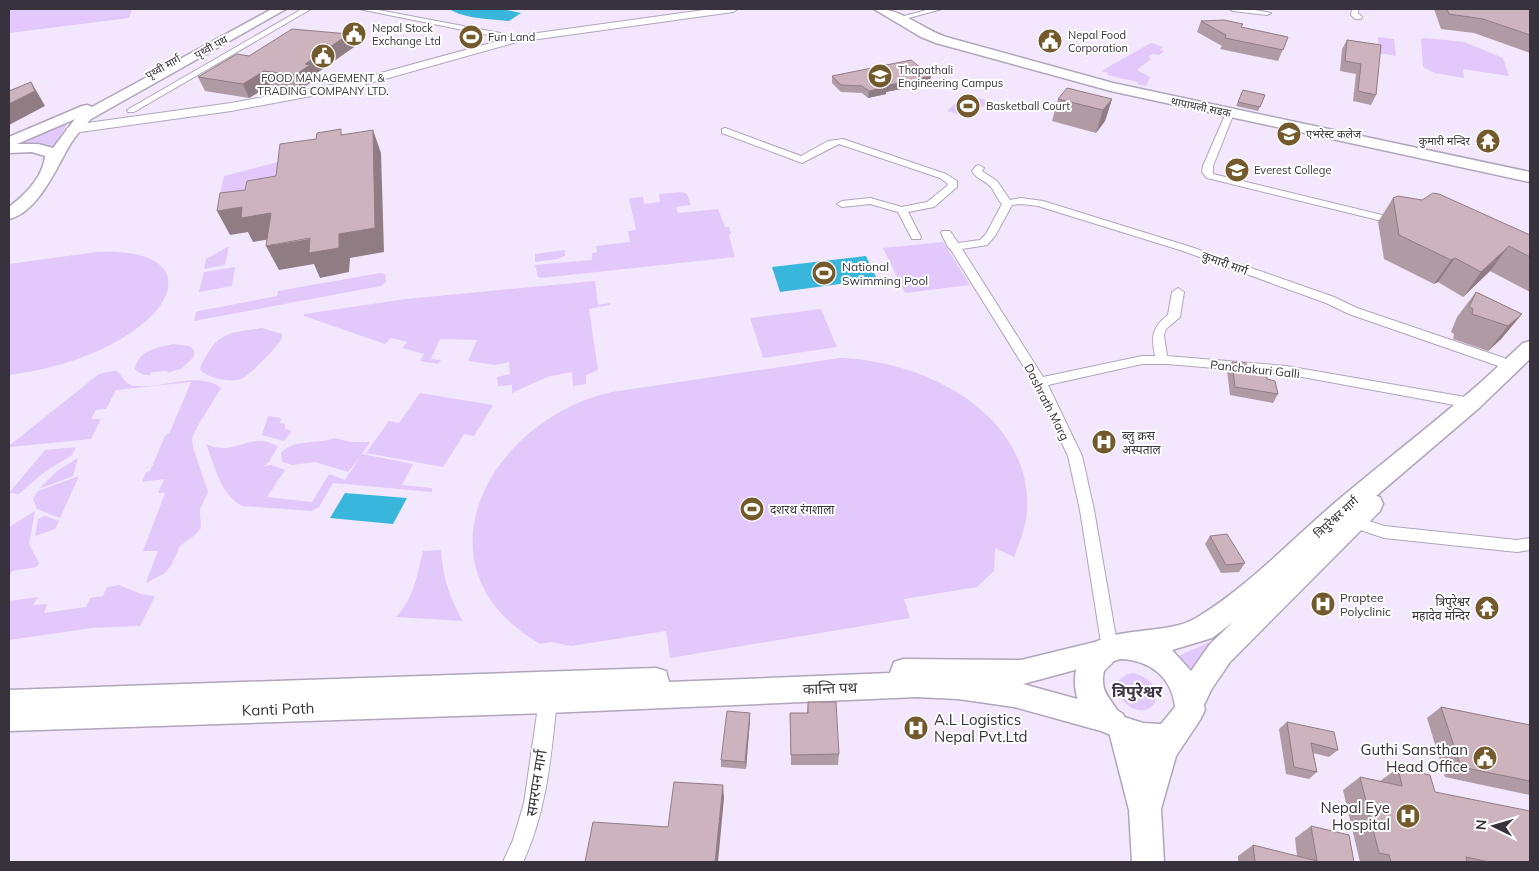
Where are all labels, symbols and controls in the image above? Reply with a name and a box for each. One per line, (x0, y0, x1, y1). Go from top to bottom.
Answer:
public building icon: Nepal Stock Exchange Ltd (341, 21, 367, 47)
place label: Nepal Stock Exchange Ltd (372, 21, 441, 48)
sports icon: Fun Land (458, 24, 484, 50)
public building icon: Nepal Food Corporation (1037, 28, 1063, 54)
place label: Nepal Food Corporation (1068, 28, 1128, 55)
place label: Fun Land (488, 30, 535, 44)
street label: पृथ्वी पथ (192, 32, 231, 62)
public building icon: FOOD MANAGEMENT & TRADING COMPANY LTD. (310, 43, 336, 69)
street label: पृथ्वी मार्ग (143, 51, 184, 82)
school or university icon: Thapathali Engineering Campus (867, 63, 893, 89)
place label: Thapathali Engineering Campus (898, 63, 1003, 90)
place label: FOOD MANAGEMENT & TRADING COMPANY LTD. (257, 71, 389, 98)
sports icon: Basketball Court (955, 93, 981, 119)
street label: थापाथली सडक (1170, 94, 1233, 120)
place label: Basketball Court (986, 99, 1070, 113)
school or university icon: एभरेस्ट कलेज (1276, 121, 1302, 147)
place label: एभरेस्ट कलेज (1306, 127, 1362, 141)
temple icon: कुमारी मन्दिर (1475, 128, 1501, 154)
place label: कुमारी मन्दिर (1419, 134, 1470, 148)
school or university icon: Everest College (1224, 157, 1250, 183)
place label: Everest College (1254, 163, 1331, 177)
street label: कुमारी मार्ग (1200, 248, 1251, 279)
place label: National Swimming Pool (842, 259, 928, 288)
sports icon: National Swimming Pool (811, 260, 837, 286)
street label: Panchakuri Galli (1210, 357, 1301, 381)
street label: Dashrath Marg (1021, 361, 1073, 443)
place label: ब्लु क्रस अस्पताल (1122, 428, 1162, 457)
hospital icon: ब्लु क्रस अस्पताल (1091, 429, 1117, 455)
street label: त्रिपुरेश्वर मार्ग (1311, 492, 1363, 542)
sports icon: दशरथ रंगशाला (739, 496, 765, 522)
place label: दशरथ रंगशाला (770, 502, 835, 517)
place label: Praptee Polyclinic (1340, 590, 1391, 619)
hospital icon: Praptee Polyclinic (1310, 591, 1336, 617)
place label: त्रिपुरेश्वर महादेव मन्दिर (1412, 594, 1471, 623)
temple icon: त्रिपुरेश्वर महादेव मन्दिर (1474, 595, 1500, 621)
street label: कान्ति पथ (802, 678, 858, 698)
district label: त्रिपुरेश्वर (1112, 681, 1163, 702)
street label: Kanti Path (241, 698, 315, 720)
place label: A.L Logistics Nepal Pvt.Ltd (934, 710, 1028, 746)
hospital icon: A.L Logistics Nepal Pvt.Ltd (903, 715, 929, 741)
place label: Guthi Sansthan Head Office (1361, 740, 1468, 776)
public building icon: Guthi Sansthan Head Office (1472, 745, 1498, 771)
street label: समरपन मार्ग (521, 747, 551, 818)
place label: Nepal Eye Hospital (1320, 798, 1390, 834)
north arrow (1469, 801, 1519, 851)
hospital icon: Nepal Eye Hospital (1395, 803, 1421, 829)
text: N (1472, 819, 1490, 831)

